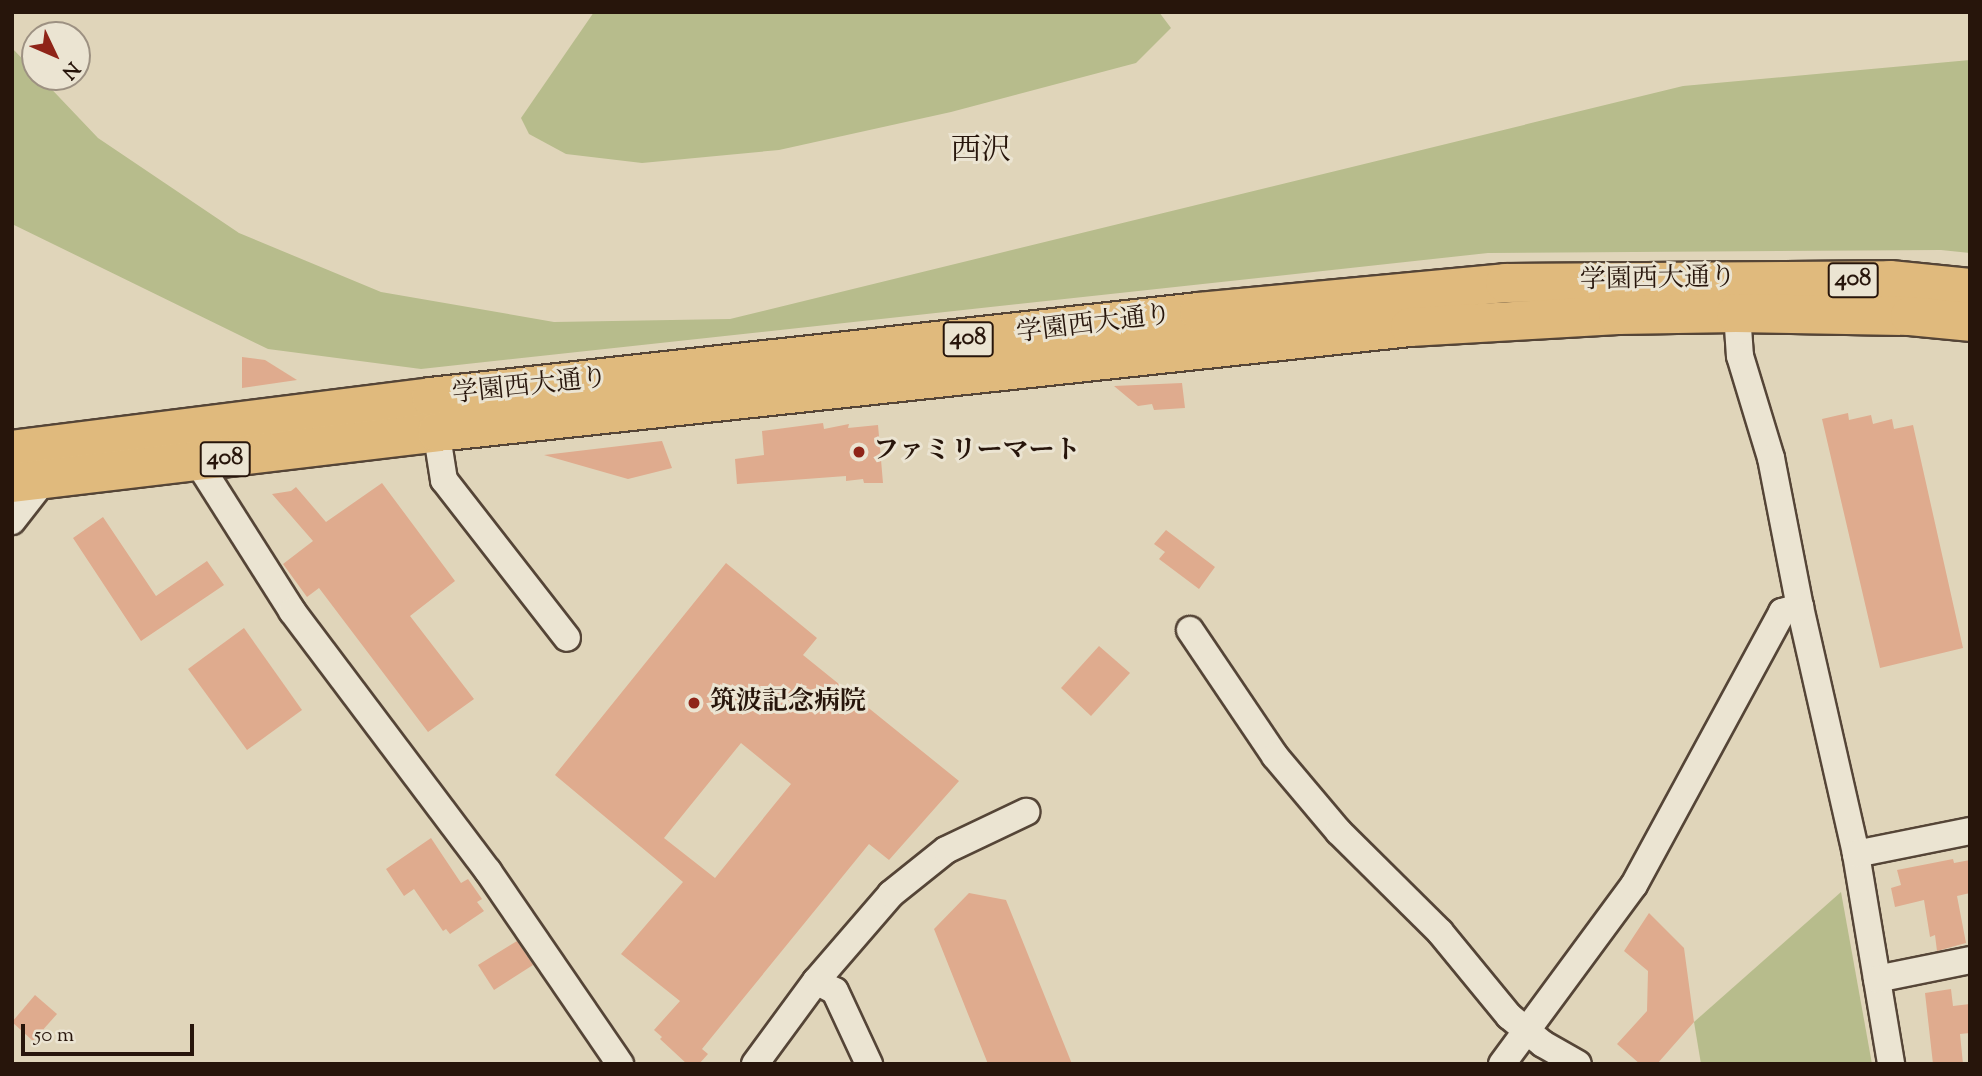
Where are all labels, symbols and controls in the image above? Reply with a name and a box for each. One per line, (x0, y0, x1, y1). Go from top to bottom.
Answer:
north arrow (21, 21, 91, 91)
text: N (55, 55, 85, 84)
district label: 西沢 (951, 134, 1011, 170)
road number: 408 (1827, 260, 1879, 300)
street label: 学園西大通り (1580, 263, 1736, 297)
street label: 学園西大通り (1015, 300, 1173, 350)
road number: 408 (942, 318, 994, 360)
street label: 学園西大通り (451, 363, 609, 411)
place label: ファミリーマート (873, 436, 1081, 468)
road number: 408 (199, 438, 251, 480)
marker: ファミリーマート (851, 444, 867, 460)
place label: 筑波記念病院 (710, 687, 866, 719)
marker: 筑波記念病院 (684, 693, 704, 713)
scale bar (24, 1010, 198, 1054)
text: 50 m (34, 1021, 74, 1051)

